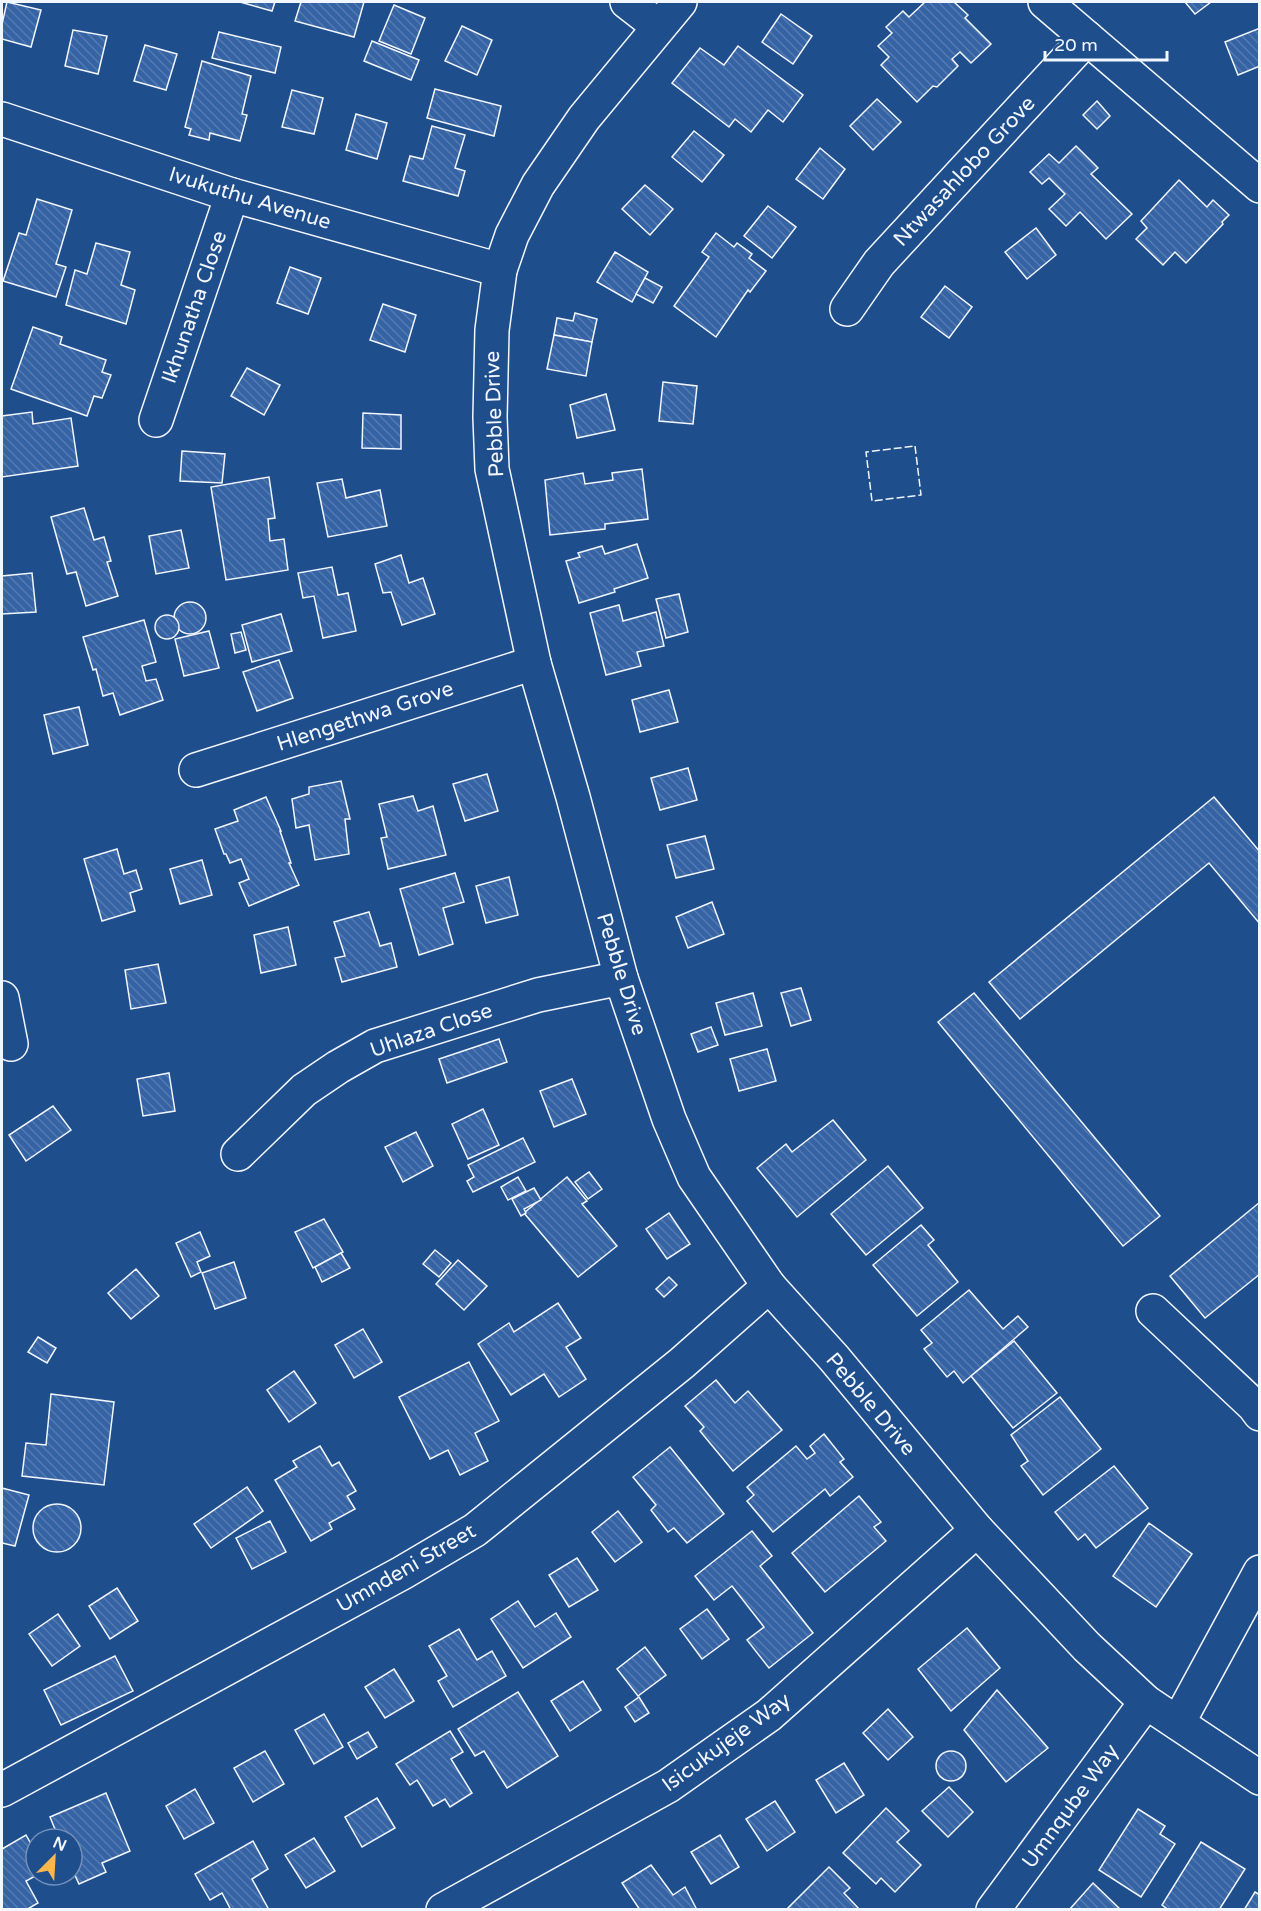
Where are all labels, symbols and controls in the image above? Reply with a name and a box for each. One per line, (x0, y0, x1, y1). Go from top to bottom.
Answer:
scale bar (1045, 24, 1166, 62)
text: 20 m (1054, 34, 1098, 56)
street label: Ntwasahlobo Grove (888, 91, 1040, 252)
street label: Ivukuthu Avenue (166, 162, 334, 235)
street label: Ikhunatha Close (157, 227, 232, 387)
street label: Pebble Drive (480, 350, 509, 478)
street label: Hlengethwa Grove (274, 676, 457, 757)
street label: Pebble Drive (591, 910, 652, 1038)
street label: Uhlaza Close (367, 998, 496, 1063)
street label: Pebble Drive (820, 1348, 921, 1461)
street label: Umndeni Street (332, 1519, 480, 1618)
street label: Isicukujeje Way (657, 1687, 795, 1797)
street label: Umnqube Way (1017, 1739, 1124, 1873)
north arrow (24, 1827, 84, 1887)
text: N (50, 1832, 70, 1856)

